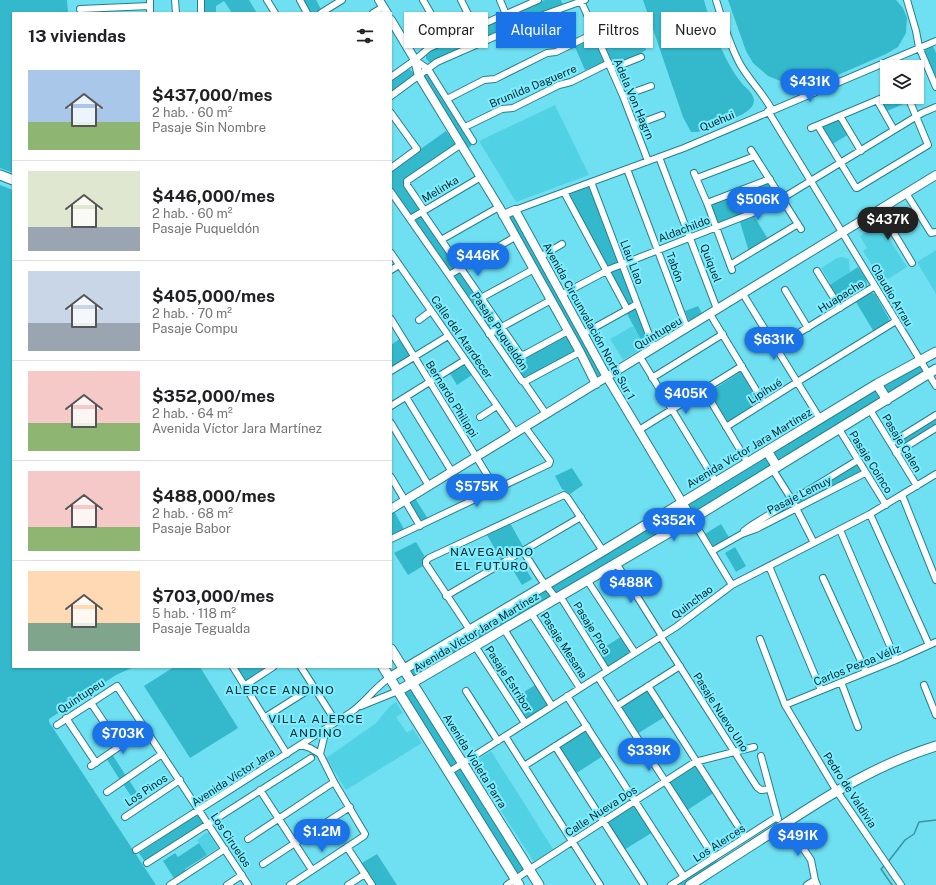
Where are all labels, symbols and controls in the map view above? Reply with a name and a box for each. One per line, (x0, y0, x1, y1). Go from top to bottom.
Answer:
chip: Comprar (404, 12, 488, 48)
chip: Alquilar (496, 12, 576, 48)
chip: Filtros (584, 12, 653, 48)
chip: Nuevo (661, 12, 730, 48)
icon: filters (354, 25, 376, 47)
text: 13 viviendas (28, 26, 126, 46)
street label: Adela Von Hagrn (612, 57, 656, 141)
map controls (880, 60, 924, 104)
button: layers (880, 60, 924, 104)
street label: Brunilda Daguerre (488, 62, 578, 110)
pin: $431K (782, 69, 838, 103)
text: $431K (790, 74, 830, 89)
text: $437,000/mes (152, 85, 272, 105)
icon: home (60, 86, 108, 134)
text: 2 hab. · 60 m² (152, 105, 233, 120)
street label: Quehui (698, 108, 736, 134)
text: Pasaje Sin Nombre (152, 120, 266, 135)
street label: Melinka (420, 173, 460, 205)
text: $446,000/mes (152, 186, 275, 206)
icon: home (60, 187, 108, 235)
pin: $506K (730, 187, 786, 221)
text: $506K (736, 192, 780, 207)
text: 2 hab. · 60 m² (152, 206, 233, 221)
pin: $437K (860, 207, 916, 241)
text: $437K (866, 212, 910, 227)
street label: Aldachildo (656, 214, 712, 244)
text: Pasaje Puqueldón (152, 221, 260, 236)
street label: Llau Llao (618, 238, 646, 286)
street label: Avenida Circunvalación Norte Sur 1 (541, 240, 637, 402)
street label: Quiquel (698, 242, 724, 284)
pin: $446K (450, 243, 506, 277)
text: $446K (456, 248, 500, 263)
street label: Tabón (664, 250, 686, 284)
street label: Claudio Arrau (869, 262, 915, 328)
street label: Huapache (816, 277, 866, 315)
text: $405,000/mes (152, 286, 275, 306)
icon: home (60, 287, 108, 335)
street label: Pasaje Puqueldón (470, 290, 530, 372)
street label: Calle del Atardecer (429, 293, 495, 381)
text: 2 hab. · 70 m² (152, 306, 232, 321)
street label: Quintupeu (632, 314, 684, 352)
text: Pasaje Compu (152, 321, 238, 336)
pin: $631K (746, 327, 802, 361)
text: $631K (754, 332, 794, 347)
street label: Bernardo Philippi (424, 359, 480, 439)
street label: Lipihué (746, 376, 784, 406)
pin: $405K (658, 381, 714, 415)
text: $352,000/mes (152, 386, 275, 406)
text: $405K (664, 386, 708, 401)
icon: home (60, 387, 108, 435)
text: 2 hab. · 64 m² (152, 406, 233, 421)
street label: Avenida Víctor Jara Martínez (684, 406, 814, 490)
street label: Pasaje Calen (880, 412, 924, 474)
text: Avenida Víctor Jara Martínez (152, 421, 322, 436)
street label: Pasaje Coínco (847, 429, 895, 495)
pin: $575K (449, 474, 505, 508)
street label: Pasaje Lemuy (765, 474, 833, 516)
text: $575K (455, 479, 499, 494)
text: $488,000/mes (152, 486, 275, 506)
icon: home (60, 487, 108, 535)
text: 2 hab. · 68 m² (152, 506, 233, 521)
pin: $352K (646, 508, 702, 542)
text: $352K (652, 513, 696, 528)
text: Pasaje Babor (152, 521, 231, 536)
district label: NAVEGANDO EL FUTURO (450, 545, 534, 573)
pin: $488K (603, 570, 659, 604)
text: $488K (609, 575, 653, 590)
street label: Quinchao (669, 583, 715, 621)
text: $703,000/mes (152, 586, 274, 606)
icon: home (60, 587, 108, 635)
street label: Avenida Víctor Jara Martínez (411, 590, 541, 674)
street label: Pasaje Proa (571, 599, 613, 657)
text: 5 hab. · 118 m² (152, 606, 236, 621)
street label: Pasaje Mesana (538, 610, 590, 680)
text: Pasaje Tegualda (152, 621, 250, 636)
street label: Carlos Pezoa Véliz (812, 642, 902, 688)
street label: Pasaje Estribor (483, 643, 535, 715)
street label: Pasaje Nuevo Uno (691, 670, 751, 754)
street label: Quintupeu (55, 676, 107, 716)
district label: ALERCE ANDINO (225, 683, 335, 697)
district label: VILLA ALERCE ANDINO (268, 712, 364, 740)
street label: Avenida Violeta Parra (441, 712, 509, 810)
pin: $703K (95, 721, 151, 755)
text: $703K (101, 726, 145, 741)
pin: $339K (621, 738, 677, 772)
text: $339K (627, 743, 671, 758)
street label: Avenida Víctor Jara (189, 746, 277, 808)
street label: Pedro de Valdivia (821, 750, 879, 830)
street label: Los Pinos (123, 771, 170, 809)
street label: Calle Nueva Dos (563, 783, 639, 839)
street label: Los Ciruelos (209, 811, 254, 870)
pin: $1.2M (294, 819, 350, 853)
street label: Los Alerces (691, 822, 748, 864)
pin: $491K (770, 823, 826, 857)
text: $1.2M (303, 824, 341, 839)
text: $491K (778, 828, 818, 843)

